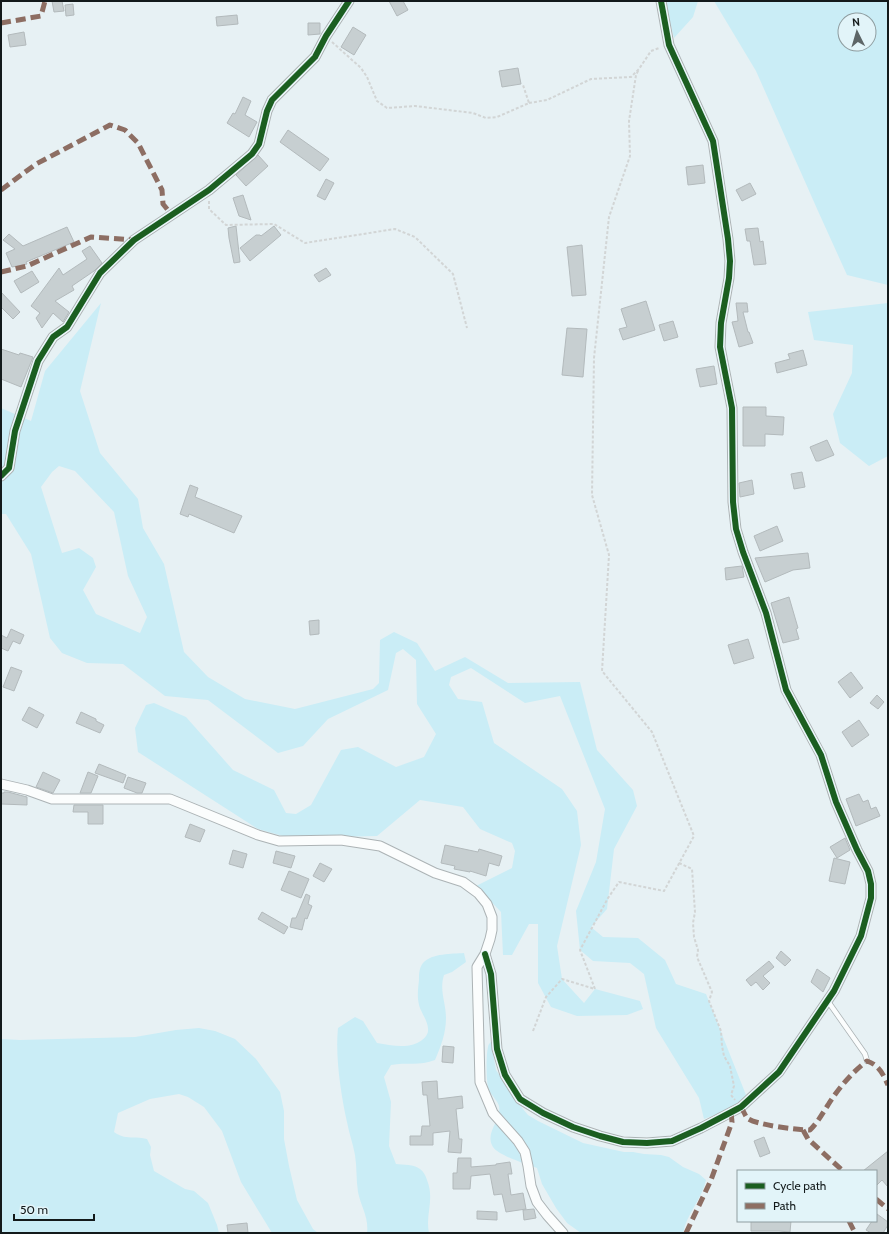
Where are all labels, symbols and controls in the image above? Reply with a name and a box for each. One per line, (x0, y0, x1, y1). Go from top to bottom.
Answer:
north arrow (837, 12, 877, 52)
text: N (852, 15, 861, 29)
legend (737, 1170, 877, 1222)
text: Cycle path (773, 1178, 826, 1193)
scale bar (14, 1196, 94, 1222)
text: Path (773, 1198, 796, 1213)
text: 50 m (20, 1202, 48, 1217)

